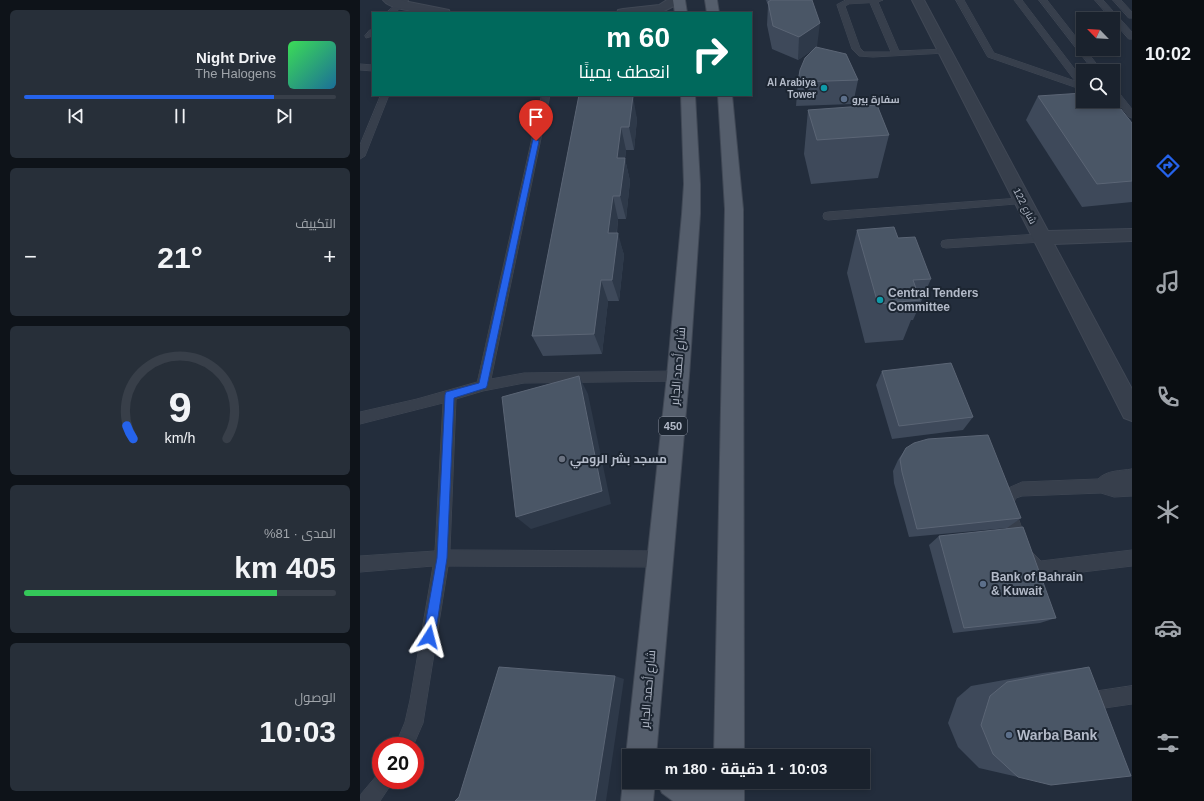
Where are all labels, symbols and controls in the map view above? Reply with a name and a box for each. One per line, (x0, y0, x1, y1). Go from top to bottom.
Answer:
north arrow (1076, 12, 1120, 56)
map controls (1076, 12, 1120, 108)
text: 60 m (606, 22, 670, 53)
icon: right (684, 28, 736, 80)
text: 10:02 (1145, 44, 1191, 64)
text: Night Drive (196, 49, 276, 66)
text: انعطف يمينًا (579, 62, 670, 82)
button: search (1076, 64, 1120, 108)
text: The Halogens (195, 66, 276, 81)
place label: Al Arabiya Tower (767, 77, 816, 100)
marker: Al Arabiya Tower (819, 83, 829, 93)
marker: سفارة بيرو (839, 94, 849, 104)
place label: سفارة بيرو (852, 94, 900, 106)
pin (519, 100, 553, 141)
icon: previous (65, 105, 87, 127)
icon: pause (169, 105, 191, 127)
icon: next (273, 105, 295, 127)
icon: arrive (525, 106, 547, 128)
icon: directions (1154, 152, 1182, 180)
street label: شارع 122 (1010, 186, 1039, 226)
text: التكييف (295, 216, 336, 231)
text: 21° (157, 241, 203, 274)
text: − (24, 244, 37, 269)
text: + (323, 244, 336, 269)
icon: music (1154, 268, 1182, 296)
place label: Central Tenders Committee (888, 286, 979, 314)
marker: Central Tenders Committee (875, 295, 885, 305)
street label: شارع أحمد الجابر (667, 326, 689, 407)
text: 9 (168, 383, 192, 430)
icon: phone (1154, 383, 1182, 411)
road number: 450 (659, 417, 687, 435)
text: km/h (165, 429, 196, 445)
place label: مسجد بشر الرومي (570, 452, 667, 469)
marker: مسجد بشر الرومي (557, 454, 567, 464)
icon: climate (1154, 498, 1182, 526)
text: المدى · 81% (264, 526, 336, 541)
text: 405 km (234, 551, 336, 584)
place label: Bank of Bahrain & Kuwait (991, 570, 1083, 598)
marker: Bank of Bahrain & Kuwait (978, 579, 988, 589)
icon: car (1154, 614, 1182, 642)
position arrow (408, 616, 450, 658)
street label: شارع أحمد الجابر (637, 649, 659, 730)
text: الوصول (295, 690, 336, 705)
text: 10:03 (259, 715, 336, 748)
place label: Warba Bank (1017, 727, 1098, 743)
icon: filters (1154, 729, 1182, 757)
marker: Warba Bank (1004, 730, 1014, 740)
speed limit sign: 20 (372, 737, 424, 789)
text: 10:03 · 1 دقيقة · 180 m (665, 760, 827, 777)

